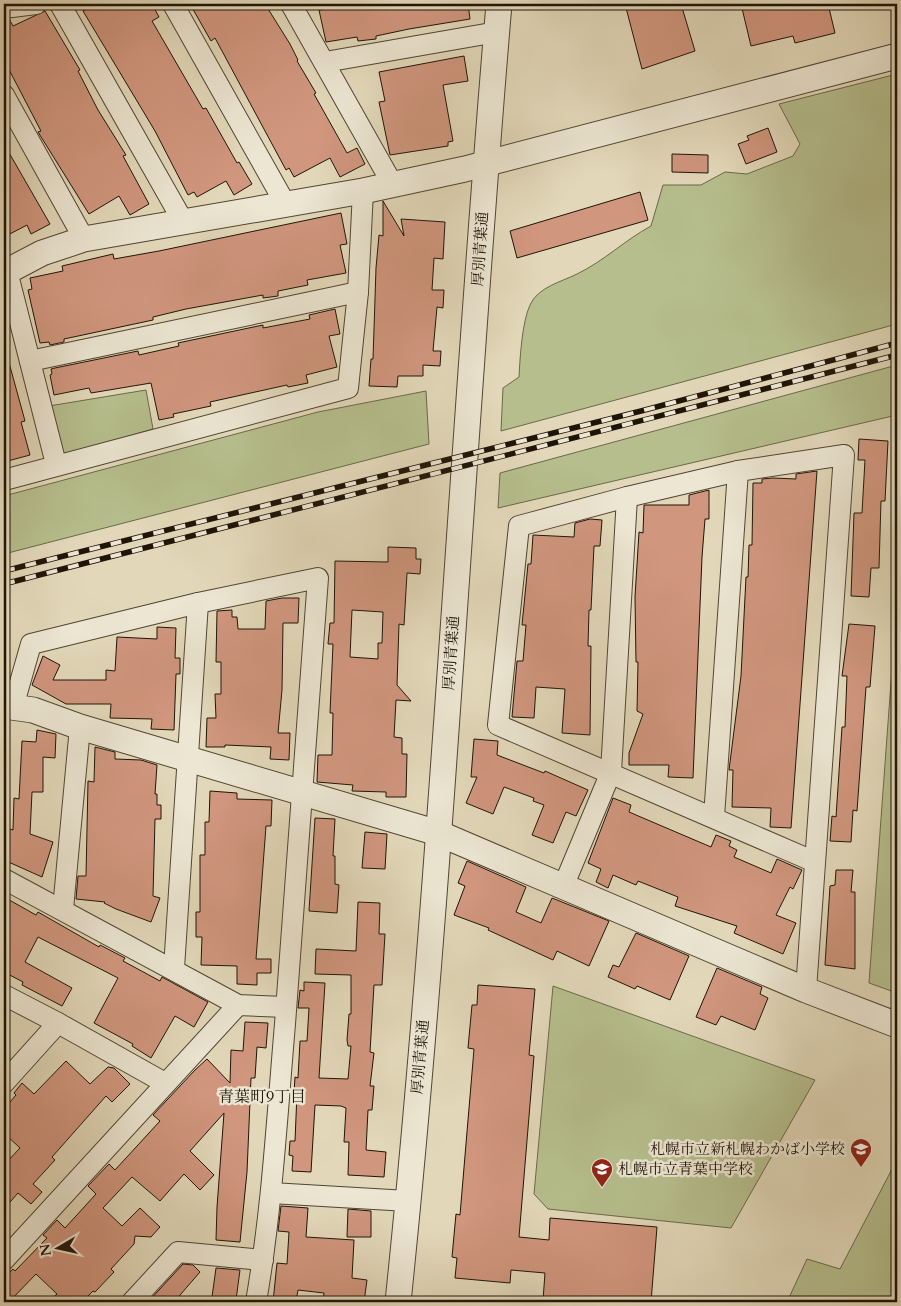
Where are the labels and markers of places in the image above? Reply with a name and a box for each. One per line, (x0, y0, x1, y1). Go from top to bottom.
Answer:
school or university icon: 札幌市立新札幌わかば小学校 (849, 1137, 873, 1168)
place label: 札幌市立新札幌わかば小学校 (650, 1139, 845, 1159)
school or university icon: 札幌市立青葉中学校 (590, 1157, 614, 1188)
place label: 札幌市立青葉中学校 (618, 1159, 753, 1179)

